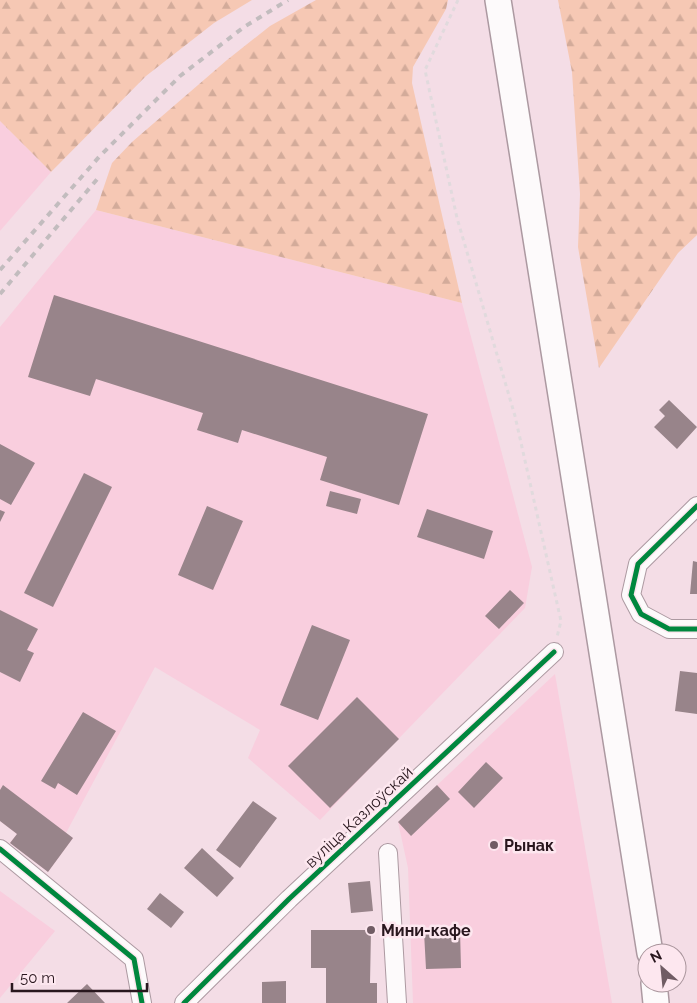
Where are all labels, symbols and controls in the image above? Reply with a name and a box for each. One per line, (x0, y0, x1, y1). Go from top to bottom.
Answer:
street label: вуліца Казлоўскай (301, 762, 417, 872)
place label: Рынак (504, 836, 554, 855)
marker: Рынак (488, 839, 500, 851)
place label: Мини-кафе (381, 921, 471, 940)
marker: Мини-кафе (365, 924, 377, 936)
north arrow (637, 943, 687, 993)
text: N (648, 947, 664, 966)
scale bar (12, 960, 148, 992)
text: 50 m (20, 969, 55, 987)

